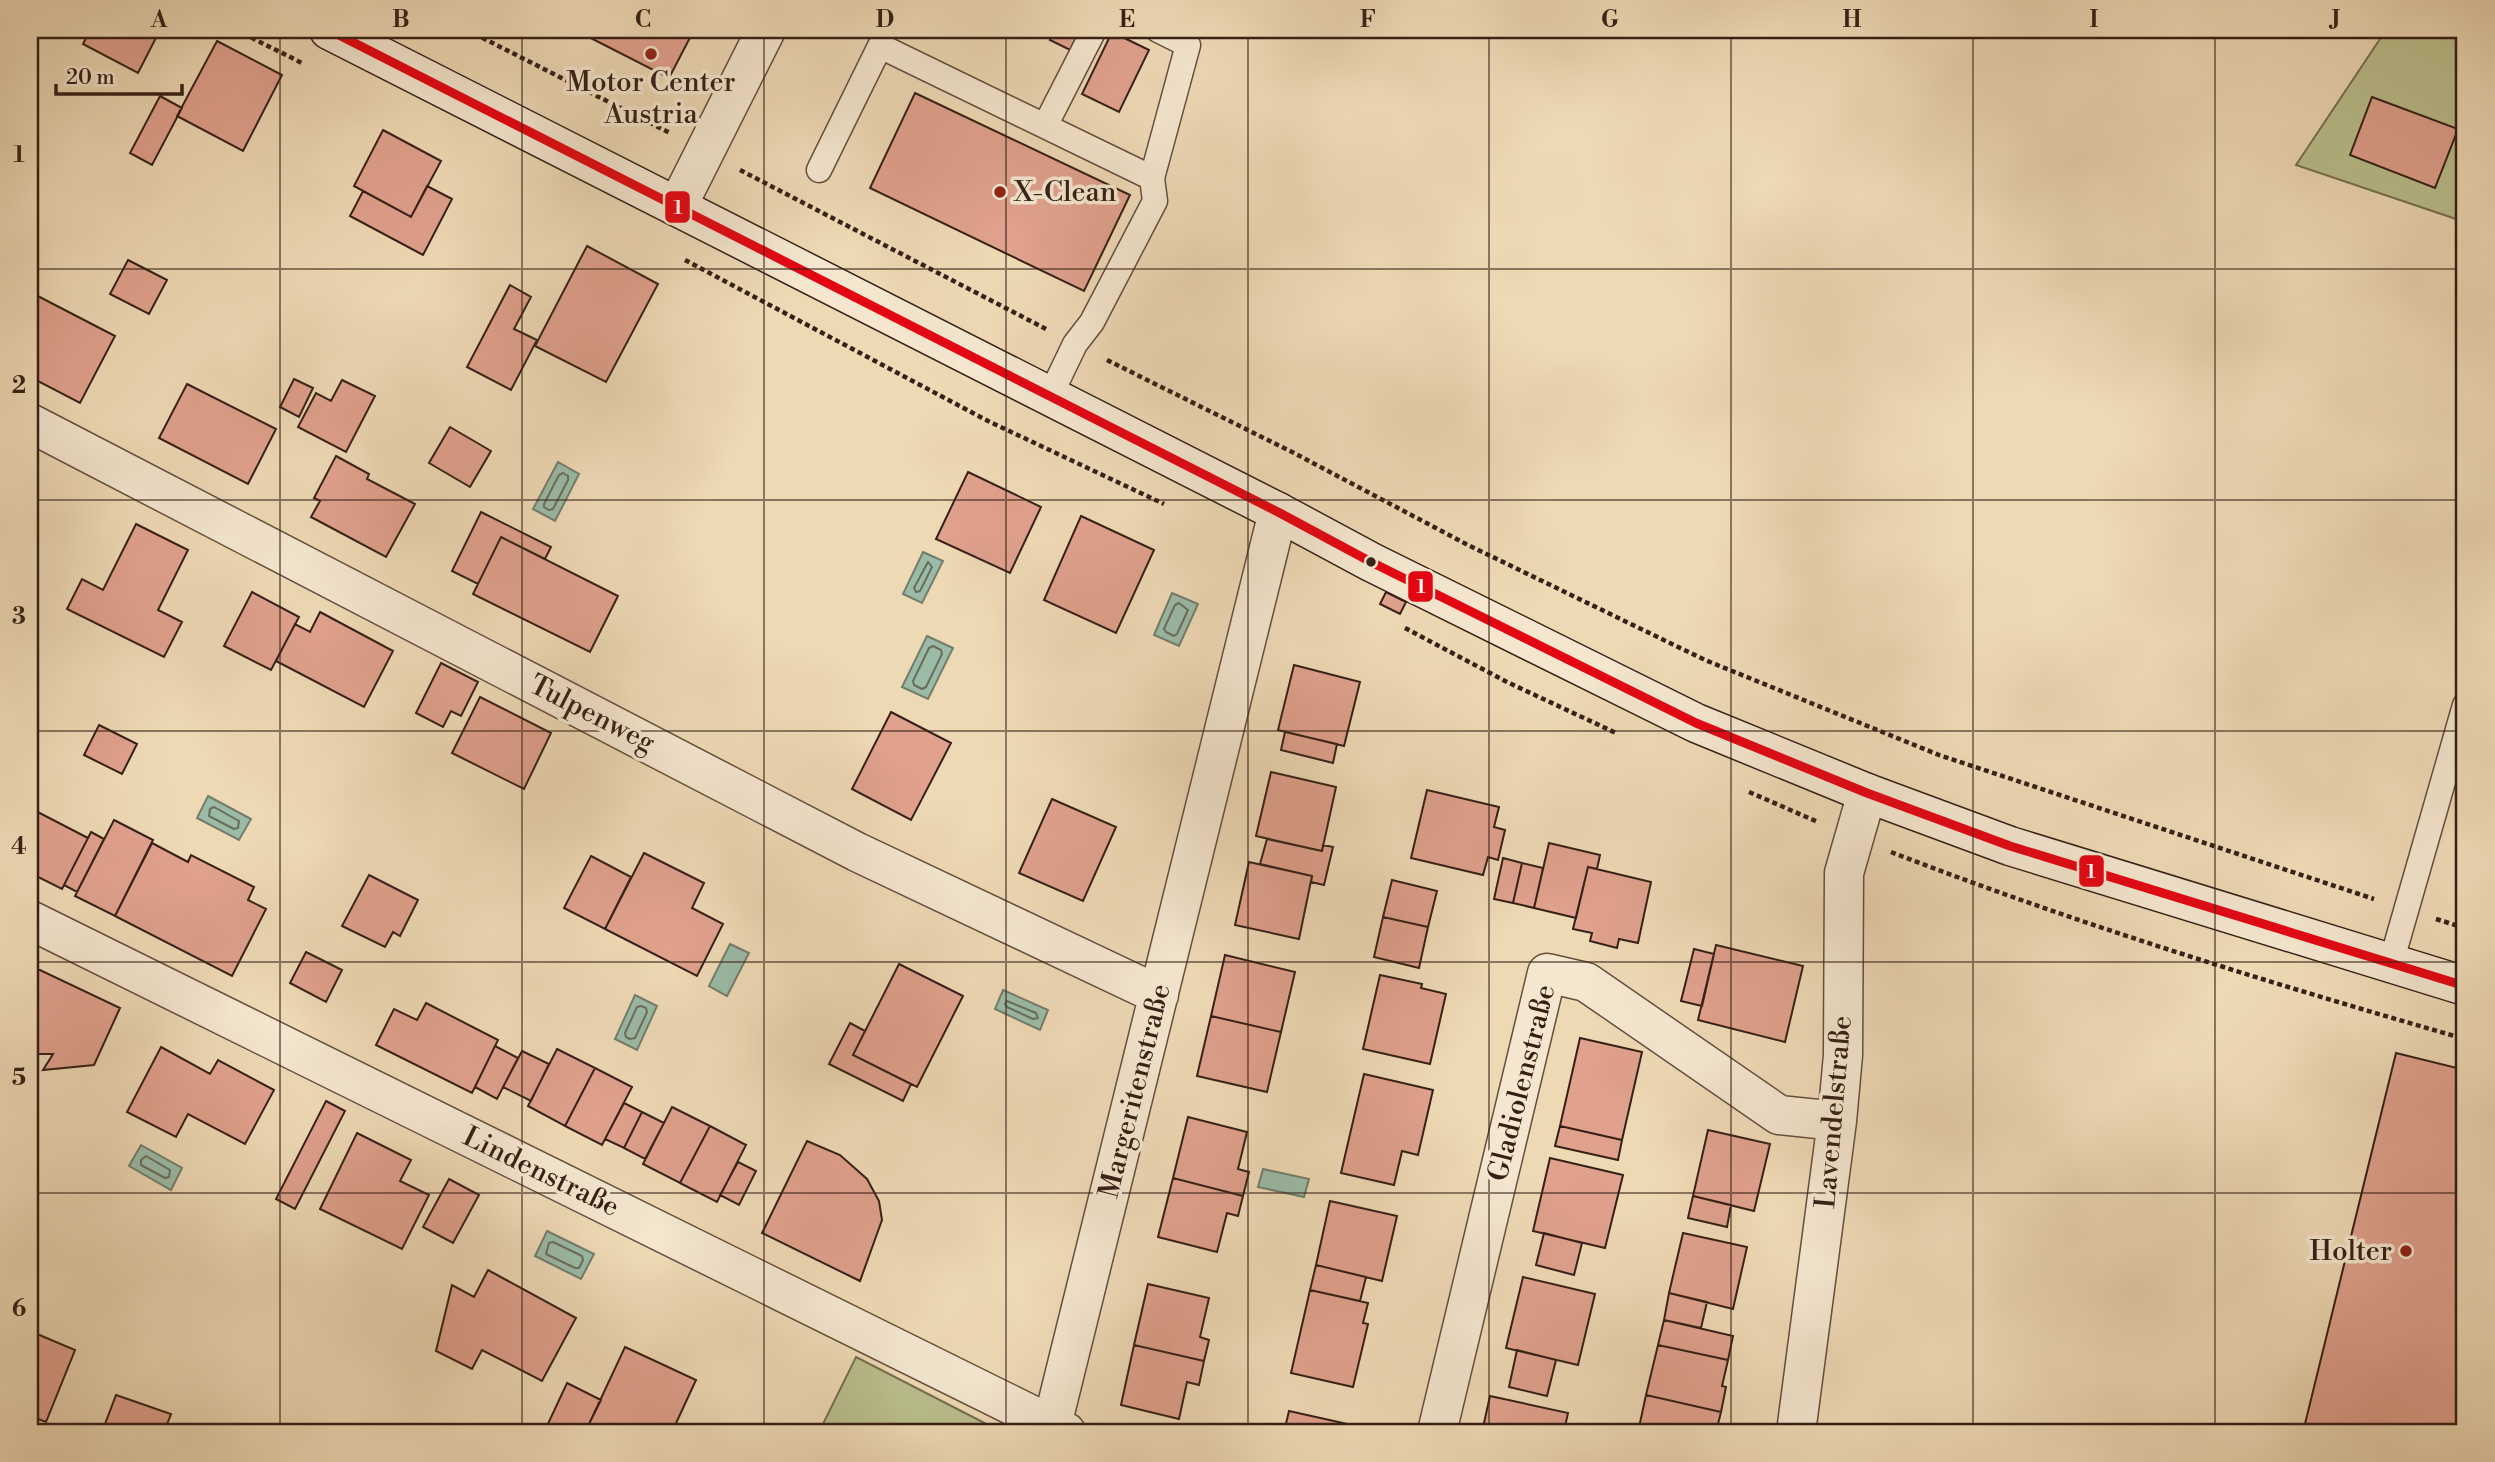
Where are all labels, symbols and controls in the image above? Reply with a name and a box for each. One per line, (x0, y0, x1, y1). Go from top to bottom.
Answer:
text: A (150, 6, 168, 34)
text: B (392, 6, 410, 34)
text: C (635, 6, 651, 34)
text: D (876, 6, 894, 34)
text: E (1119, 6, 1135, 34)
text: F (1360, 6, 1376, 34)
text: G (1601, 6, 1619, 34)
text: H (1843, 6, 1862, 34)
text: I (2090, 6, 2099, 34)
text: J (2329, 6, 2341, 34)
marker: Motor Center Austria (643, 46, 659, 62)
scale bar (56, 52, 182, 96)
text: 20 m (66, 65, 115, 91)
place label: Motor Center Austria (566, 65, 736, 132)
text: 1 (13, 141, 25, 169)
place label: X-Clean (1013, 175, 1117, 210)
marker: X-Clean (992, 184, 1008, 200)
line badge: 1 (664, 190, 691, 224)
text: 1 (673, 196, 683, 220)
text: 2 (12, 372, 26, 400)
unlabelled marker (1364, 555, 1378, 569)
line badge: 1 (1407, 570, 1434, 603)
text: 1 (1416, 575, 1426, 599)
text: 3 (12, 603, 26, 631)
street label: Tulpenweg (523, 667, 661, 761)
text: 4 (11, 833, 27, 861)
line badge: 1 (2078, 854, 2105, 888)
text: 1 (2086, 860, 2096, 884)
street label: Margeritenstraße (1091, 980, 1179, 1202)
street label: Gladiolenstraße (1481, 981, 1563, 1185)
street label: Lavendelstraße (1808, 1014, 1860, 1210)
text: 5 (12, 1064, 26, 1092)
street label: Lindenstraße (457, 1119, 625, 1225)
place label: Holter (2310, 1234, 2392, 1269)
marker: Holter (2398, 1243, 2414, 1259)
text: 6 (12, 1295, 26, 1323)

